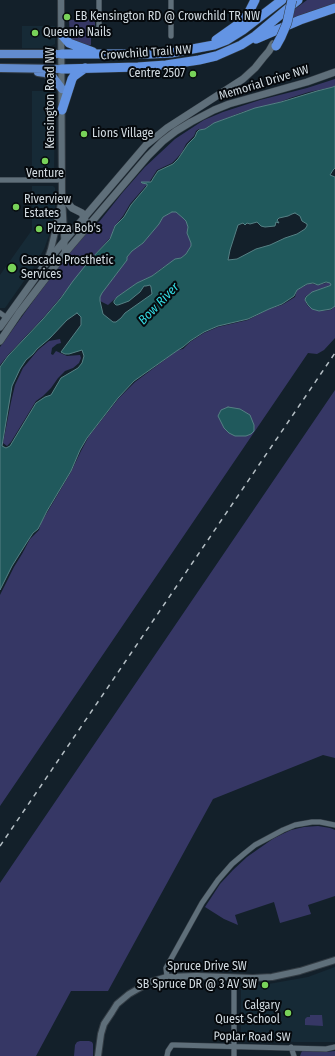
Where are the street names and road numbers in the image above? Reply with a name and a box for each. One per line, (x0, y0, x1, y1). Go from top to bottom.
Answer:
street label: Crowchild Trail NW (100, 43, 192, 63)
street label: Kensington Road NW (44, 47, 58, 149)
street label: Memorial Drive NW (217, 62, 311, 104)
street label: Spruce Drive SW (167, 960, 247, 974)
street label: Poplar Road SW (213, 1029, 291, 1045)

